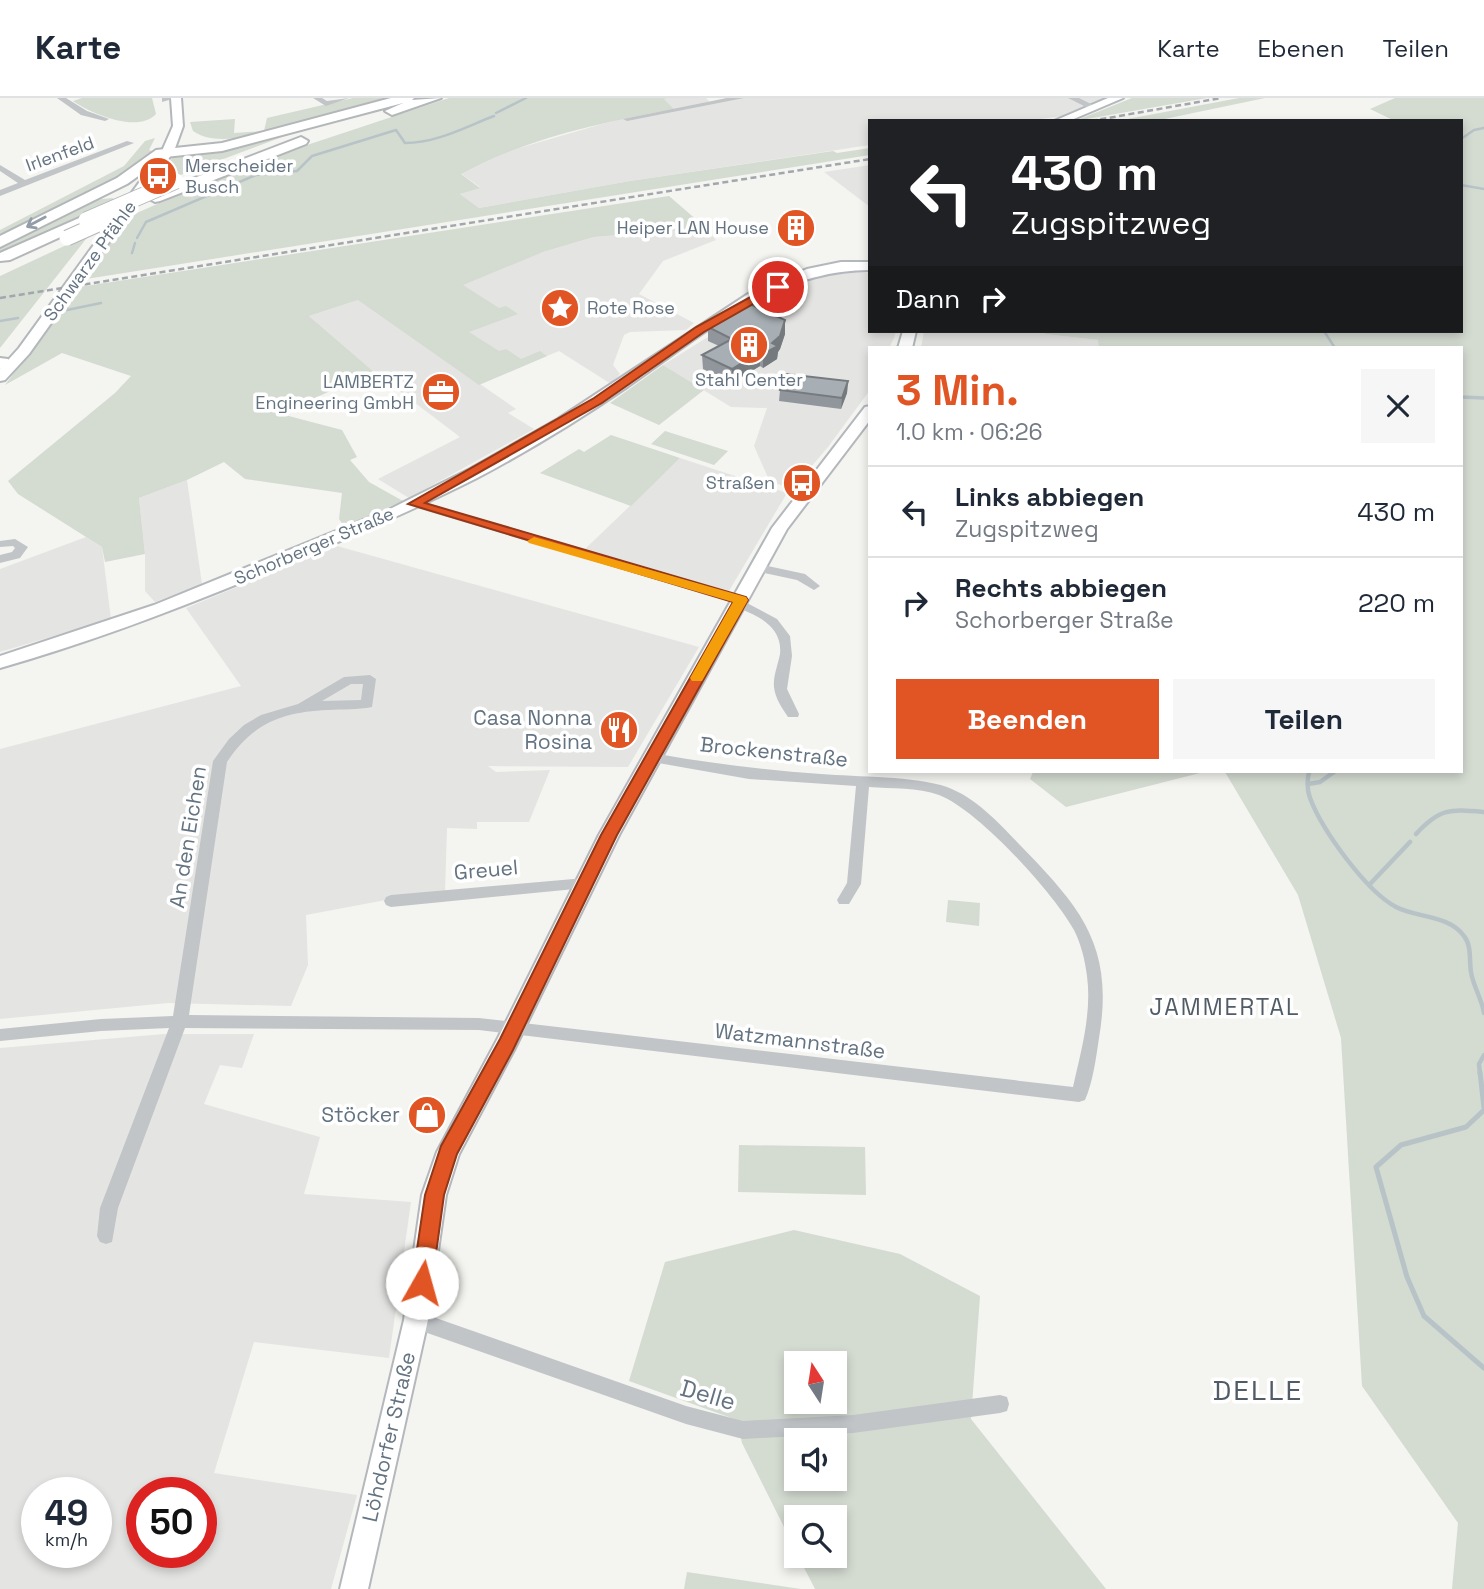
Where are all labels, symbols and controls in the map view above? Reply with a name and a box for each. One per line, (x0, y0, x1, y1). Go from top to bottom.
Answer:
text: Karte (35, 27, 121, 69)
text: Karte (1157, 33, 1220, 64)
text: Ebenen (1258, 33, 1344, 64)
text: Teilen (1382, 33, 1449, 64)
street label: Irlenfeld (22, 131, 97, 177)
text: 430 m (1011, 142, 1158, 204)
icon: left (896, 147, 987, 238)
place label: Merscheider Busch (185, 154, 293, 198)
bus stop icon: Merscheider Busch (137, 155, 179, 197)
street label: Schwarze Pfähle (38, 196, 141, 326)
text: Zugspitzweg (1011, 203, 1211, 243)
building icon: Heiper LAN House (775, 207, 817, 249)
one-way arrow (26, 216, 47, 230)
place label: Heiper LAN House (617, 216, 769, 239)
pin (748, 257, 808, 317)
icon: arrive (759, 268, 797, 306)
icon: right (974, 280, 1012, 318)
text: Dann (896, 282, 960, 316)
place icon: Rote Rose (539, 287, 581, 329)
place label: Rote Rose (587, 296, 675, 319)
building icon: Stahl Center (728, 324, 770, 366)
text: 3 Min. (896, 364, 1019, 417)
place label: Stahl Center (695, 368, 803, 391)
button: close (1361, 369, 1435, 443)
place label: LAMBERTZ Engineering GmbH (255, 370, 414, 414)
office icon: LAMBERTZ Engineering GmbH (420, 371, 462, 413)
text: 1.0 km · 06:26 (896, 417, 1043, 447)
bus stop icon: Straßen (781, 462, 823, 504)
place label: Straßen (706, 471, 775, 494)
text: Links abbiegen (955, 480, 1144, 514)
icon: left (896, 493, 934, 531)
text: 430 m (1357, 495, 1435, 529)
street label: Schorberger Straße (231, 502, 397, 590)
text: Zugspitzweg (955, 514, 1099, 544)
text: Rechts abbiegen (955, 571, 1167, 605)
icon: right (896, 584, 934, 622)
text: 220 m (1358, 586, 1435, 620)
text: Schorberger Straße (955, 605, 1174, 635)
button: Beenden (896, 679, 1159, 759)
button: Teilen (1173, 679, 1435, 759)
place label: Casa Nonna Rosina (473, 704, 592, 755)
restaurant icon: Casa Nonna Rosina (598, 709, 640, 751)
street label: Brockenstraße (699, 730, 849, 773)
street label: An den Eichen (163, 764, 212, 910)
street label: Greuel (453, 853, 519, 886)
district label: JAMMERTAL (1149, 992, 1301, 1022)
street label: Watzmannstraße (713, 1017, 887, 1064)
shop icon: Stöcker (406, 1094, 448, 1136)
place label: Stöcker (321, 1101, 400, 1128)
position arrow (385, 1246, 459, 1320)
street label: Löhdorfer Straße (356, 1349, 421, 1525)
north arrow (784, 1351, 847, 1414)
map controls (784, 1351, 847, 1568)
street label: Delle (677, 1372, 739, 1417)
district label: DELLE (1213, 1372, 1303, 1408)
button: sound (784, 1428, 847, 1491)
speed limit sign: 50 (126, 1477, 217, 1568)
text: 49 (45, 1491, 88, 1535)
button: search (784, 1505, 847, 1568)
text: km/h (45, 1528, 88, 1551)

